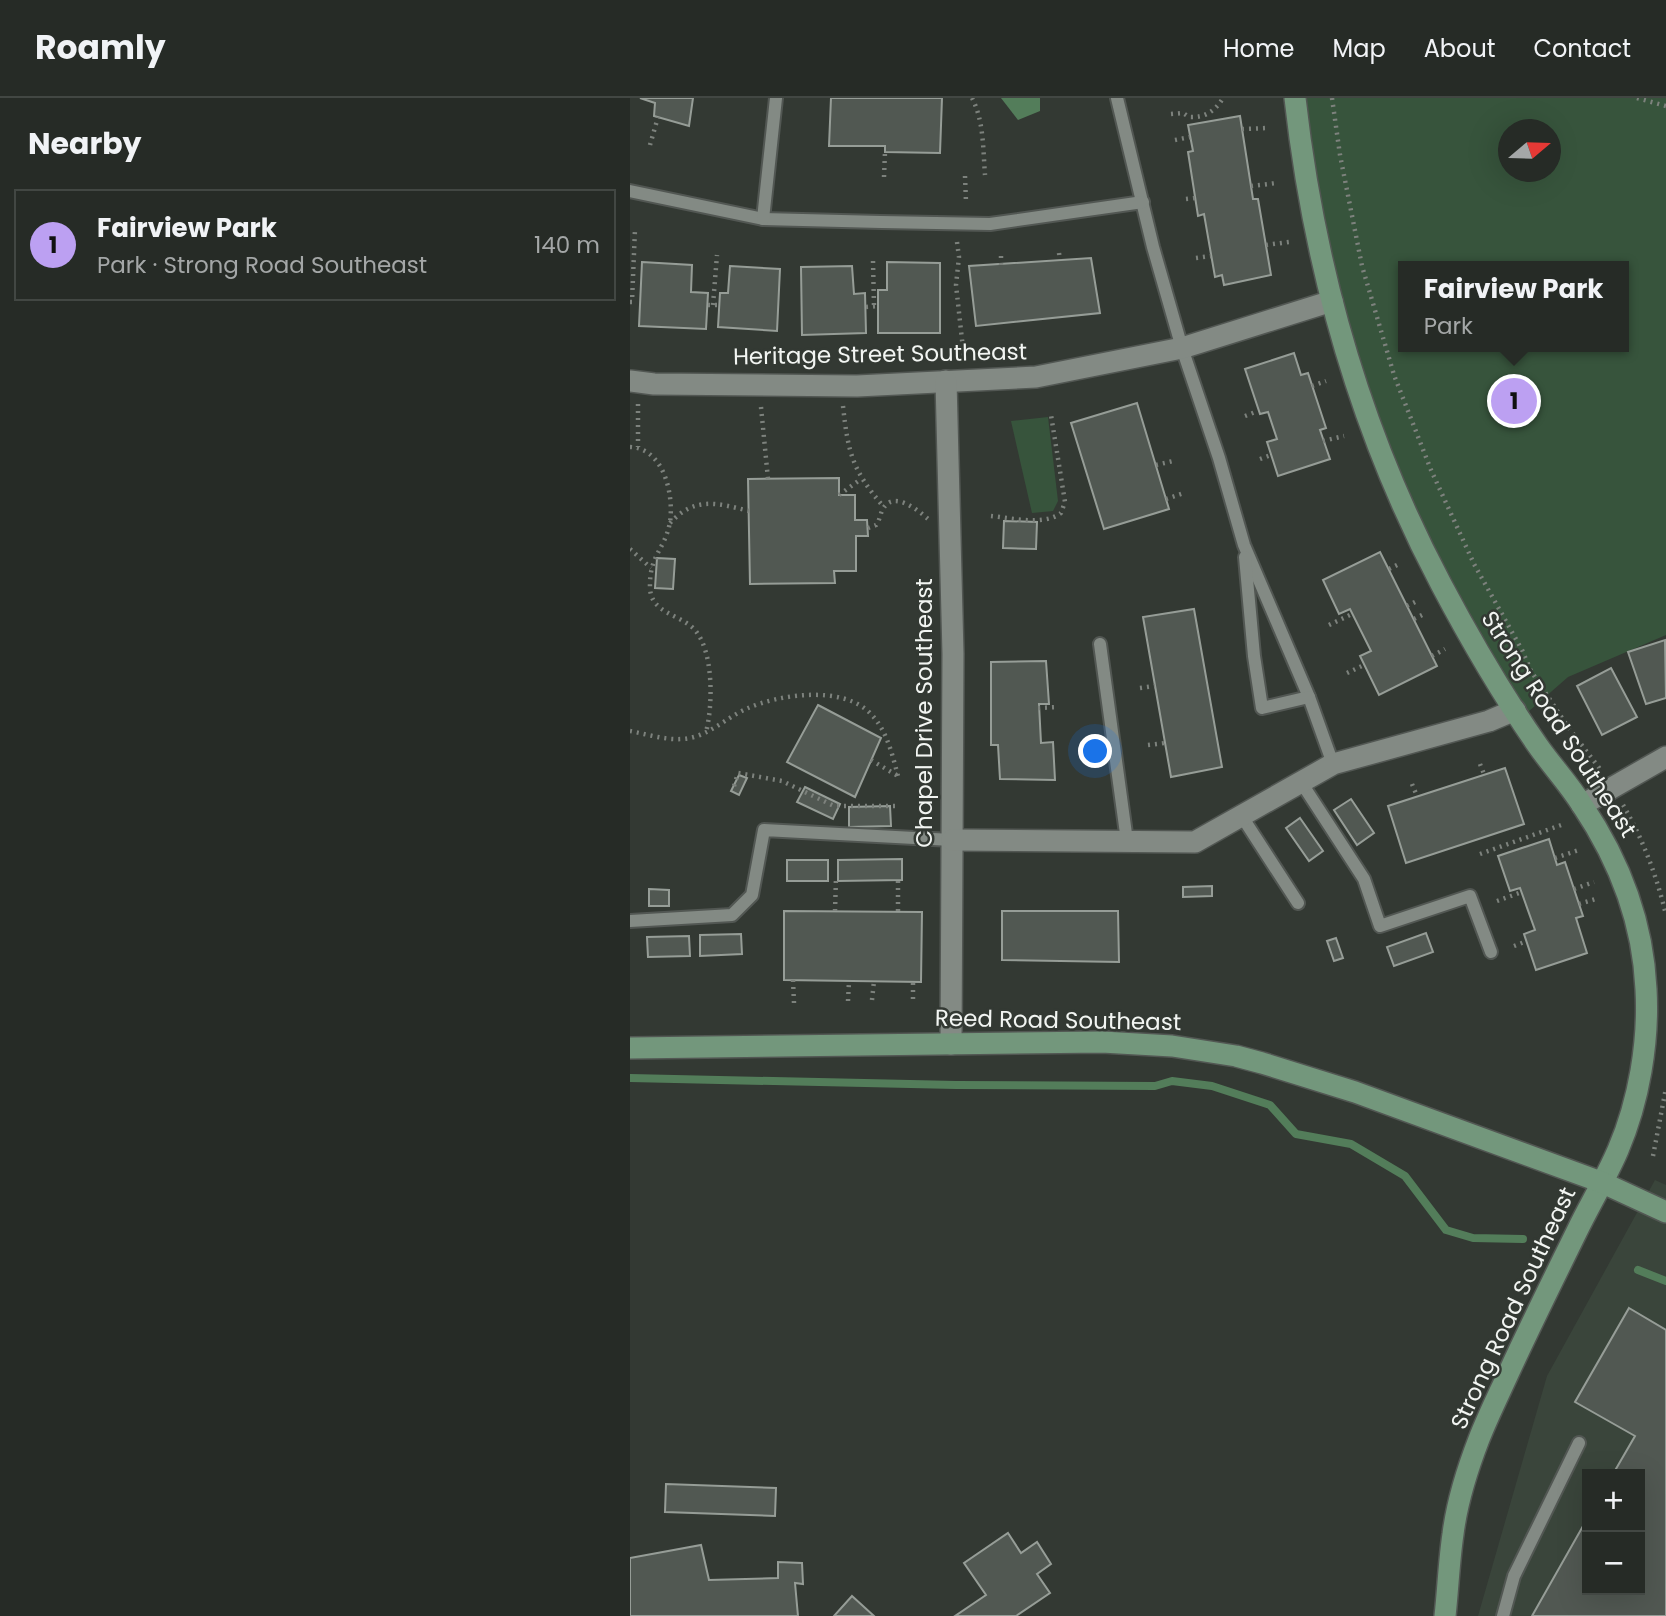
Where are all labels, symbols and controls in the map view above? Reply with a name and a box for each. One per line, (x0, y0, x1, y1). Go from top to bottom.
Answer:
text: Roamly (35, 24, 165, 71)
text: Home (1223, 32, 1295, 65)
text: Map (1333, 32, 1386, 65)
text: About (1424, 32, 1495, 65)
text: Contact (1533, 32, 1631, 65)
north arrow (1498, 119, 1561, 182)
text: Nearby (28, 122, 142, 165)
text: Fairview Park (97, 210, 277, 246)
text: 1 (49, 229, 57, 261)
text: 140 m (534, 229, 600, 261)
text: Park · Strong Road Southeast (97, 249, 427, 281)
popup (1398, 261, 1629, 352)
text: Fairview Park (1424, 271, 1603, 307)
text: Park (1424, 310, 1473, 342)
street label: Heritage Street Southeast (733, 335, 1027, 373)
pin: 1 (1491, 375, 1537, 427)
street label: Chapel Drive Southeast (908, 578, 940, 848)
street label: Strong Road Southeast (1474, 605, 1644, 843)
your location (1078, 734, 1112, 768)
street label: Reed Road Southeast (935, 1002, 1181, 1038)
street label: Strong Road Southeast (1443, 1182, 1583, 1434)
map controls (1582, 1469, 1645, 1595)
button: + (1582, 1469, 1645, 1532)
button: − (1582, 1532, 1645, 1595)

